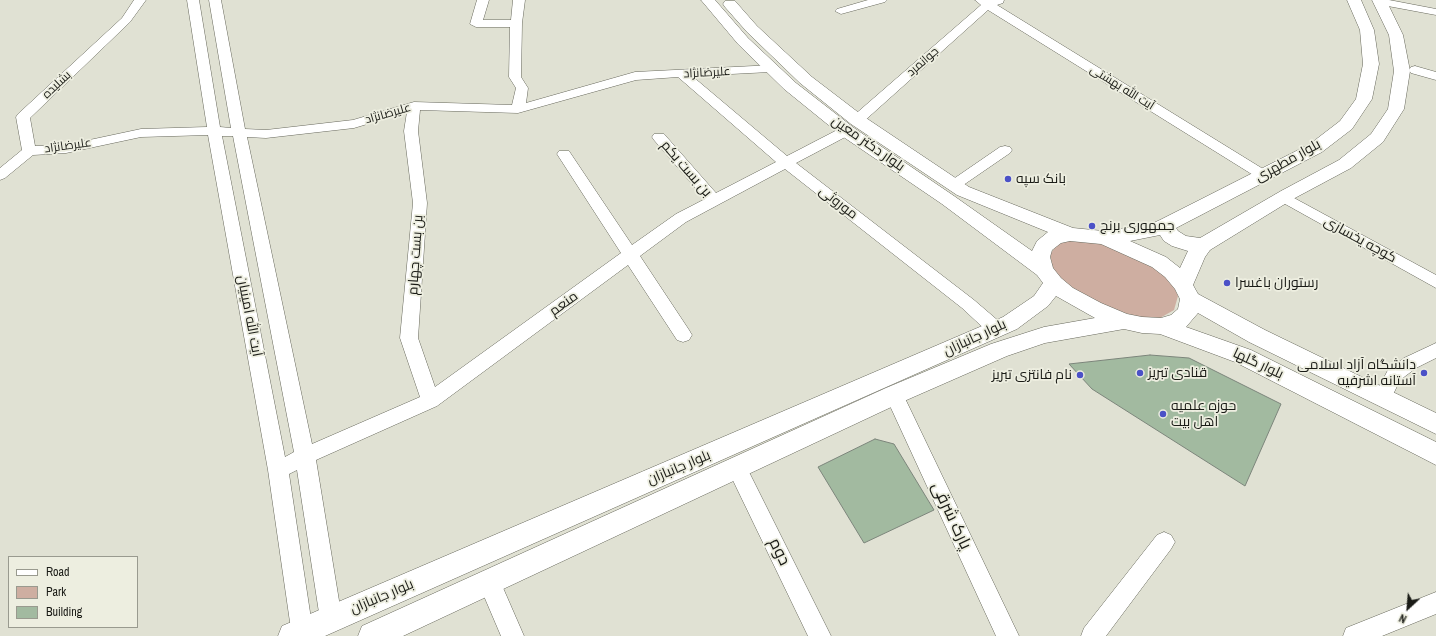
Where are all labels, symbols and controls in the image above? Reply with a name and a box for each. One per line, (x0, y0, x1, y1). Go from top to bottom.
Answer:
street label: جوانمرد (904, 44, 942, 80)
street label: آیت الله بهشتی (1087, 63, 1157, 113)
street label: علیرضانژاد (683, 65, 731, 81)
street label: بشلیده (40, 68, 74, 102)
street label: علیرضانژاد (363, 101, 413, 127)
street label: بلوار دکتر معین (828, 113, 908, 175)
street label: علیرضانژاد (44, 136, 92, 156)
street label: بلوار مطهری (1252, 136, 1324, 186)
street label: بن بست یکم (657, 137, 715, 201)
place label: بانک سپه (1016, 171, 1066, 187)
marker: بانک سپه (1003, 174, 1013, 184)
street label: موروثی (815, 183, 861, 223)
street label: کوچه یخسازی (1321, 213, 1399, 267)
street label: بن بست چهارم (405, 214, 427, 296)
place label: جمهوری برنج (1100, 218, 1174, 234)
marker: جمهوری برنج (1087, 221, 1097, 231)
street label: آیت الله امینیان (233, 274, 265, 358)
place label: رستوران باغسرا (1235, 275, 1318, 291)
marker: رستوران باغسرا (1222, 278, 1232, 288)
street label: منعم (546, 288, 582, 320)
street label: بلوار جانبازان (941, 316, 1009, 360)
street label: بلوار گلها (1230, 345, 1286, 383)
place label: دانشگاه آزاد اسلامی آستانه اشرفیه (1297, 357, 1416, 390)
place label: قنادی تبریز (1148, 365, 1207, 381)
place label: نام فانتزی تبریز (992, 367, 1072, 383)
marker: قنادی تبریز (1135, 368, 1145, 378)
marker: دانشگاه آزاد اسلامی آستانه اشرفیه (1419, 368, 1429, 378)
marker: نام فانتزی تبریز (1075, 370, 1085, 380)
place label: حوزه علمیه اهل بیت (1171, 398, 1236, 430)
marker: حوزه علمیه اهل بیت (1158, 409, 1168, 419)
street label: بلوار جانبازان (645, 447, 713, 489)
street label: پارک شرقی (927, 479, 975, 553)
street label: دوم (764, 535, 794, 569)
legend (8, 556, 138, 628)
text: Road (46, 564, 70, 580)
street label: بلوار جانبازان (348, 576, 416, 618)
text: Park (46, 584, 66, 600)
north arrow (1388, 588, 1428, 628)
text: Building (46, 604, 82, 620)
text: N (1397, 611, 1409, 627)

